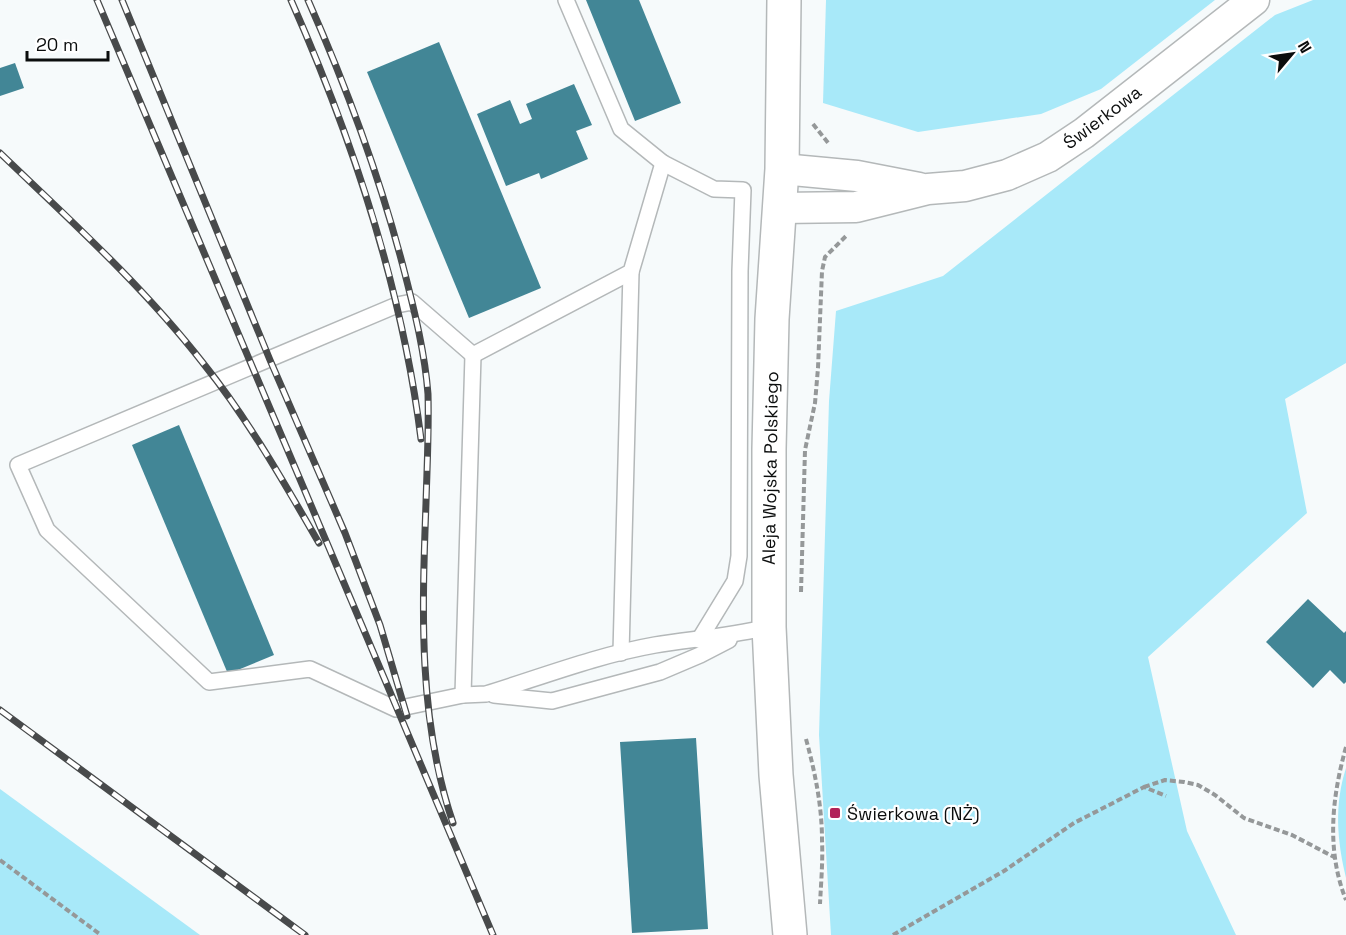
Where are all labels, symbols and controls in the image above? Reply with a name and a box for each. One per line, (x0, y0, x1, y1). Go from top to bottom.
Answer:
scale bar (27, 24, 108, 62)
north arrow (1262, 24, 1322, 84)
text: 20 m (36, 33, 79, 56)
text: N (1293, 37, 1316, 57)
street label: Świerkowa (1058, 80, 1146, 154)
street label: Aleja Wojska Polskiego (757, 371, 783, 565)
place label: Świerkowa (NŻ) (847, 802, 980, 825)
marker: Świerkowa (NŻ) (828, 806, 842, 820)

